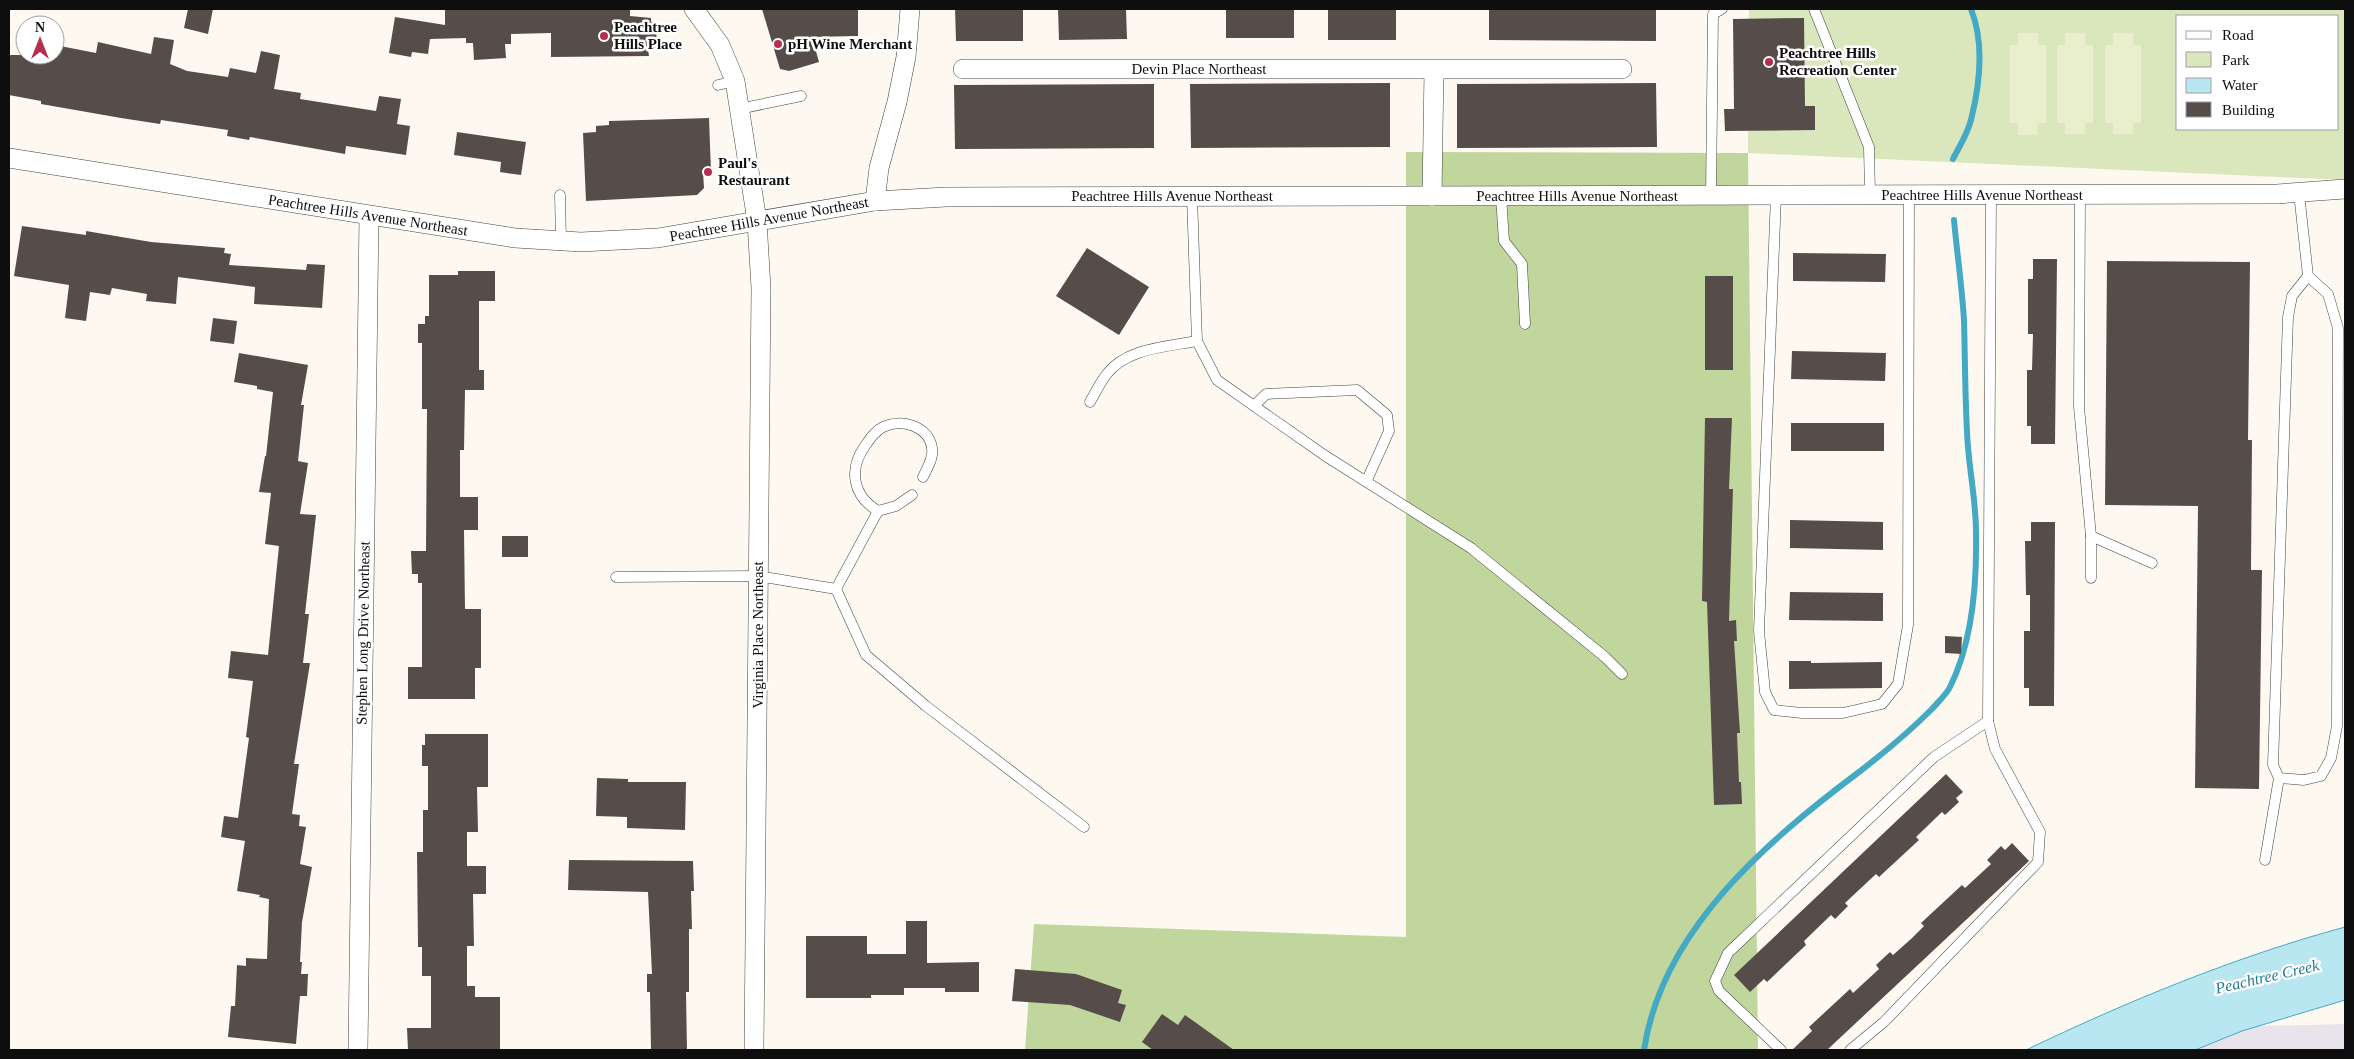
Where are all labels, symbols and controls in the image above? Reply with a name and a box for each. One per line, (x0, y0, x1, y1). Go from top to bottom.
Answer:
north arrow (15, 15, 65, 65)
legend (2176, 15, 2339, 130)
place label: Peachtree Hills Place (614, 19, 682, 52)
text: N (35, 20, 45, 35)
text: Road (2222, 27, 2254, 43)
marker: Peachtree Hills Place (598, 30, 610, 42)
place label: pH Wine Merchant (788, 36, 912, 52)
marker: pH Wine Merchant (772, 38, 784, 50)
place label: Peachtree Hills Recreation Center (1779, 45, 1897, 78)
text: Park (2222, 52, 2250, 68)
marker: Peachtree Hills Recreation Center (1763, 56, 1775, 68)
street label: Devin Place Northeast (1132, 61, 1267, 77)
text: Water (2222, 77, 2257, 93)
text: Building (2222, 102, 2275, 118)
place label: Paul's Restaurant (718, 155, 790, 188)
marker: Paul's Restaurant (702, 166, 714, 178)
street label: Peachtree Hills Avenue Northeast (1881, 187, 2084, 203)
street label: Peachtree Hills Avenue Northeast (1071, 188, 1274, 204)
street label: Peachtree Hills Avenue Northeast (1476, 188, 1679, 204)
street label: Peachtree Hills Avenue Northeast (267, 191, 470, 239)
street label: Peachtree Hills Avenue Northeast (668, 193, 871, 244)
street label: Stephen Long Drive Northeast (353, 540, 373, 725)
street label: Virginia Place Northeast (750, 561, 766, 709)
water label: Peachtree Creek (2213, 956, 2321, 997)

